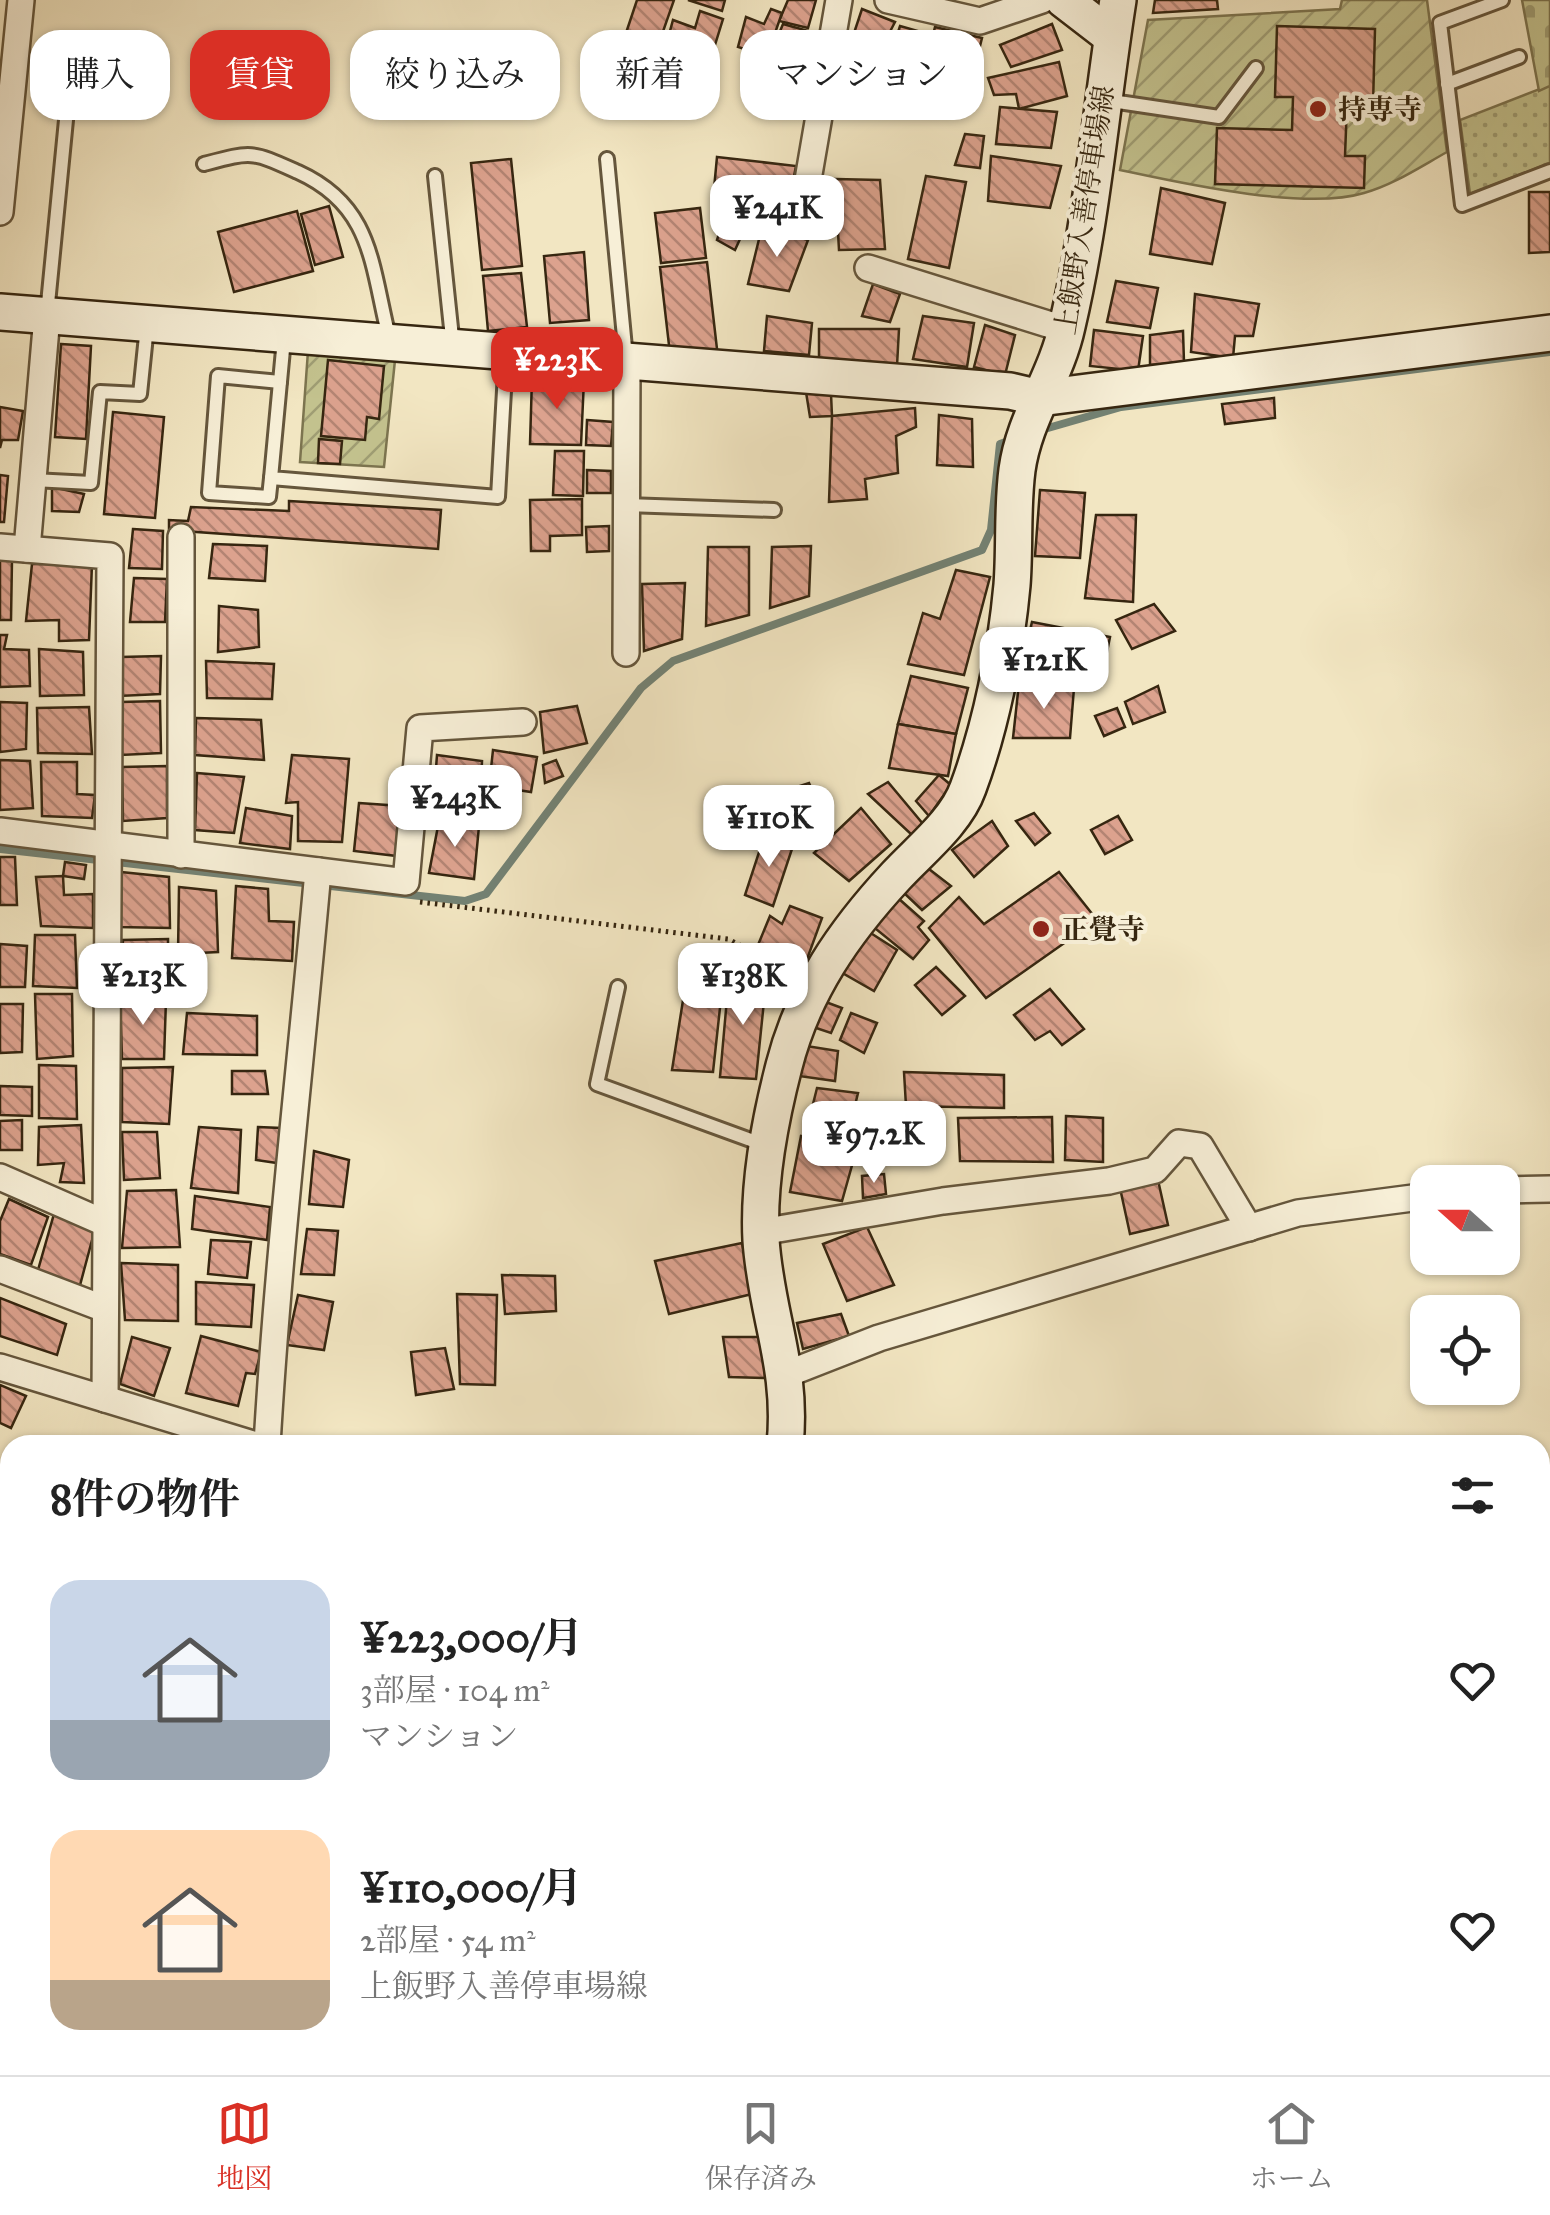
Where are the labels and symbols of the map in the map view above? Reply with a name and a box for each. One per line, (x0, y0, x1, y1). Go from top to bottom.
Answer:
street label: 上飯野入善停車場線 (1047, 83, 1121, 337)
place label: 持専寺 (1338, 92, 1422, 127)
marker: 持専寺 (1307, 98, 1329, 120)
pin: ¥241K (707, 175, 847, 260)
pin: ¥223K (487, 327, 627, 412)
pin: ¥121K (974, 627, 1114, 712)
pin: ¥243K (385, 765, 525, 850)
pin: ¥110K (699, 785, 839, 870)
place label: 正覺寺 (1061, 912, 1145, 947)
marker: 正覺寺 (1030, 918, 1052, 940)
pin: ¥213K (73, 943, 213, 1028)
pin: ¥138K (673, 943, 813, 1028)
pin: ¥97.2K (793, 1101, 955, 1186)
north arrow (1410, 1165, 1520, 1275)

